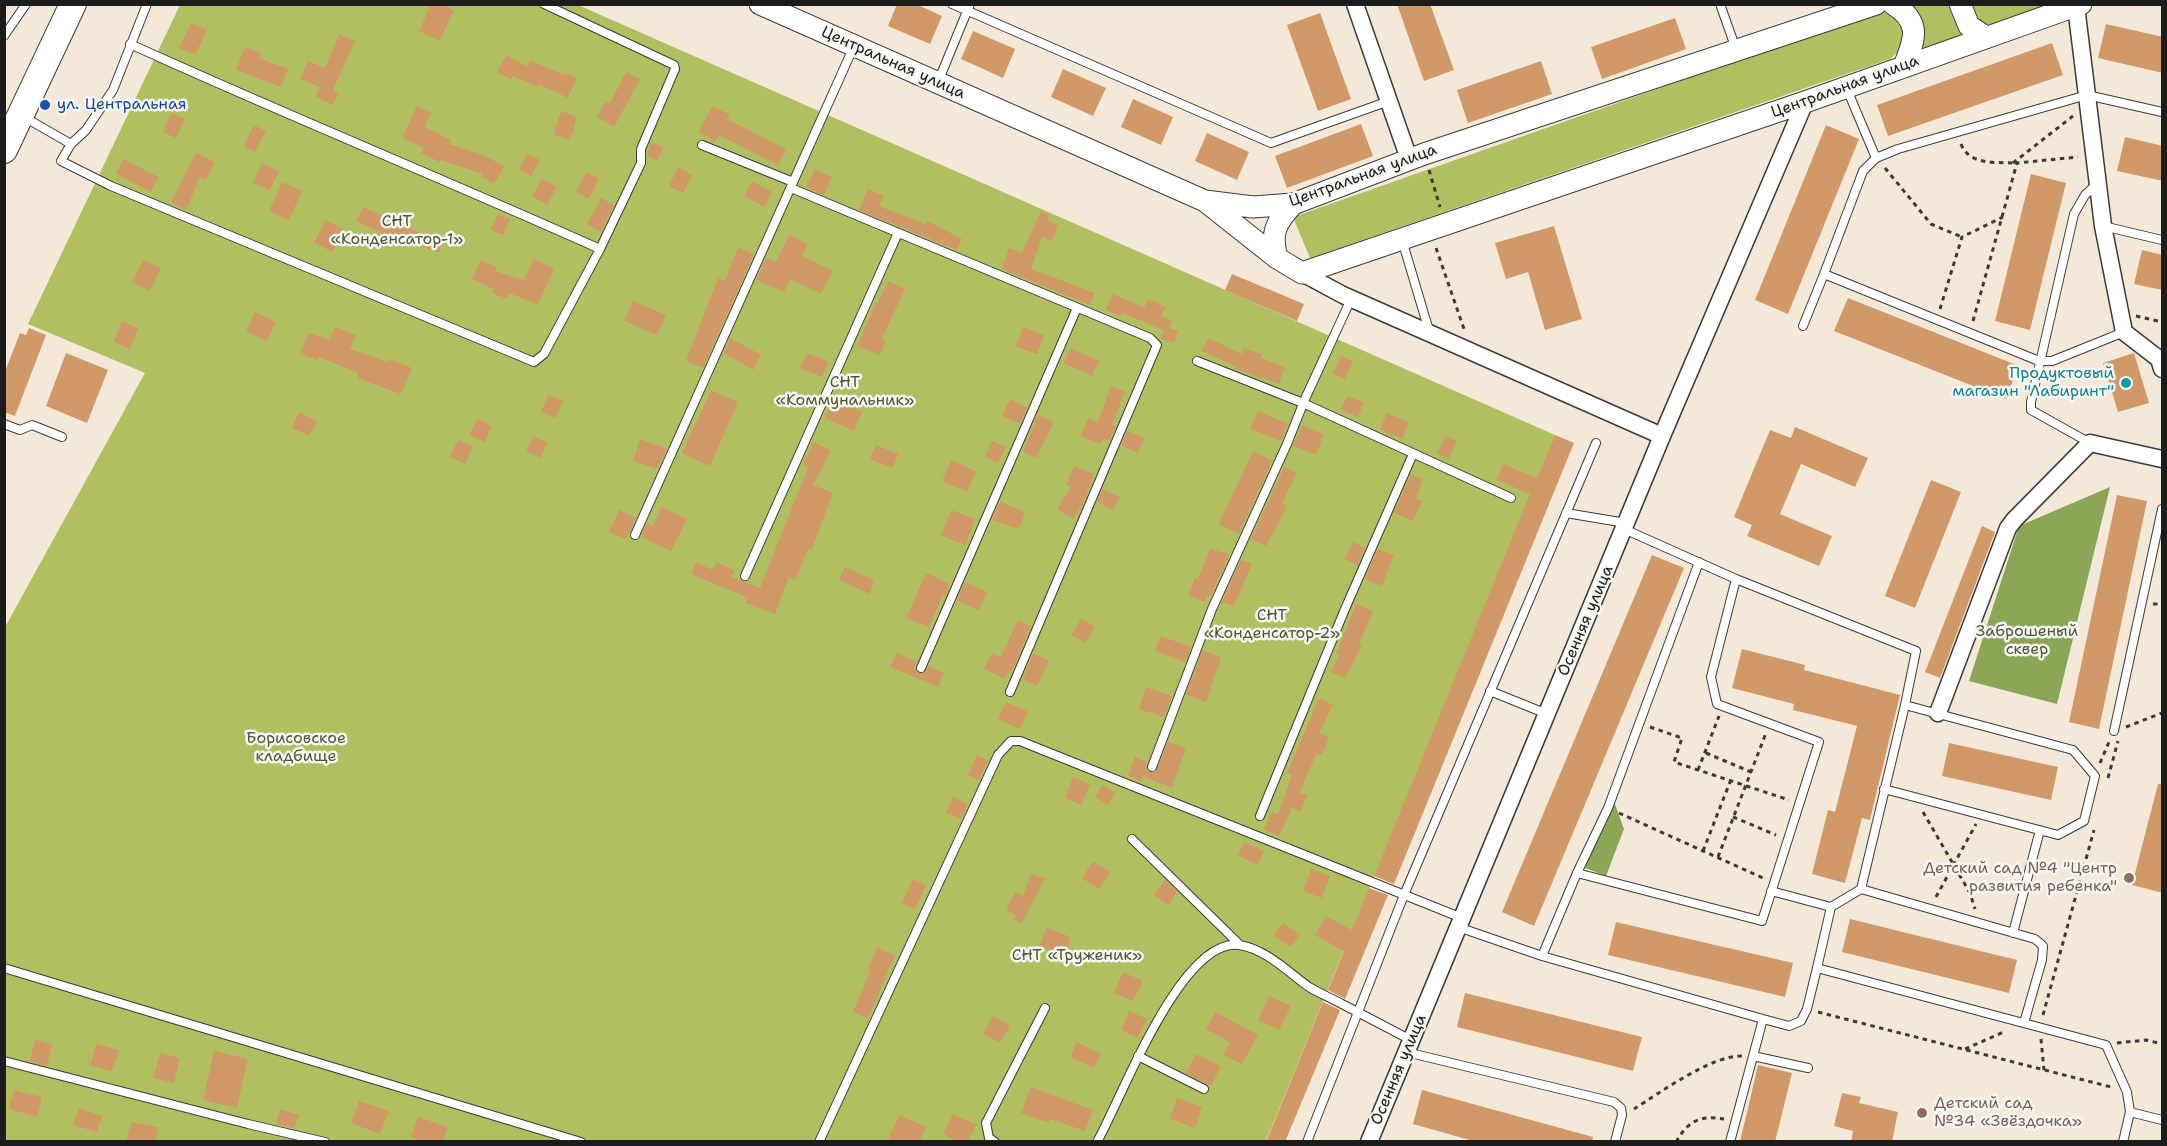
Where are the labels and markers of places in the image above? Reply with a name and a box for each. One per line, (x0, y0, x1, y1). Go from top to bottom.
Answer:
place label: ул. Центральная (57, 95, 187, 115)
marker: ул. Центральная (38, 98, 52, 112)
place label: Продуктовый магазин "Лабиринт" (1952, 364, 2114, 402)
marker: Продуктовый магазин "Лабиринт" (2119, 376, 2133, 390)
place label: Детский сад №4 "Центр развития ребенка" (1923, 859, 2117, 897)
marker: Детский сад №4 "Центр развития ребенка" (2122, 871, 2136, 885)
place label: Детский сад №34 «Звёздочка» (1934, 1094, 2082, 1132)
marker: Детский сад №34 «Звёздочка» (1915, 1106, 1929, 1120)

